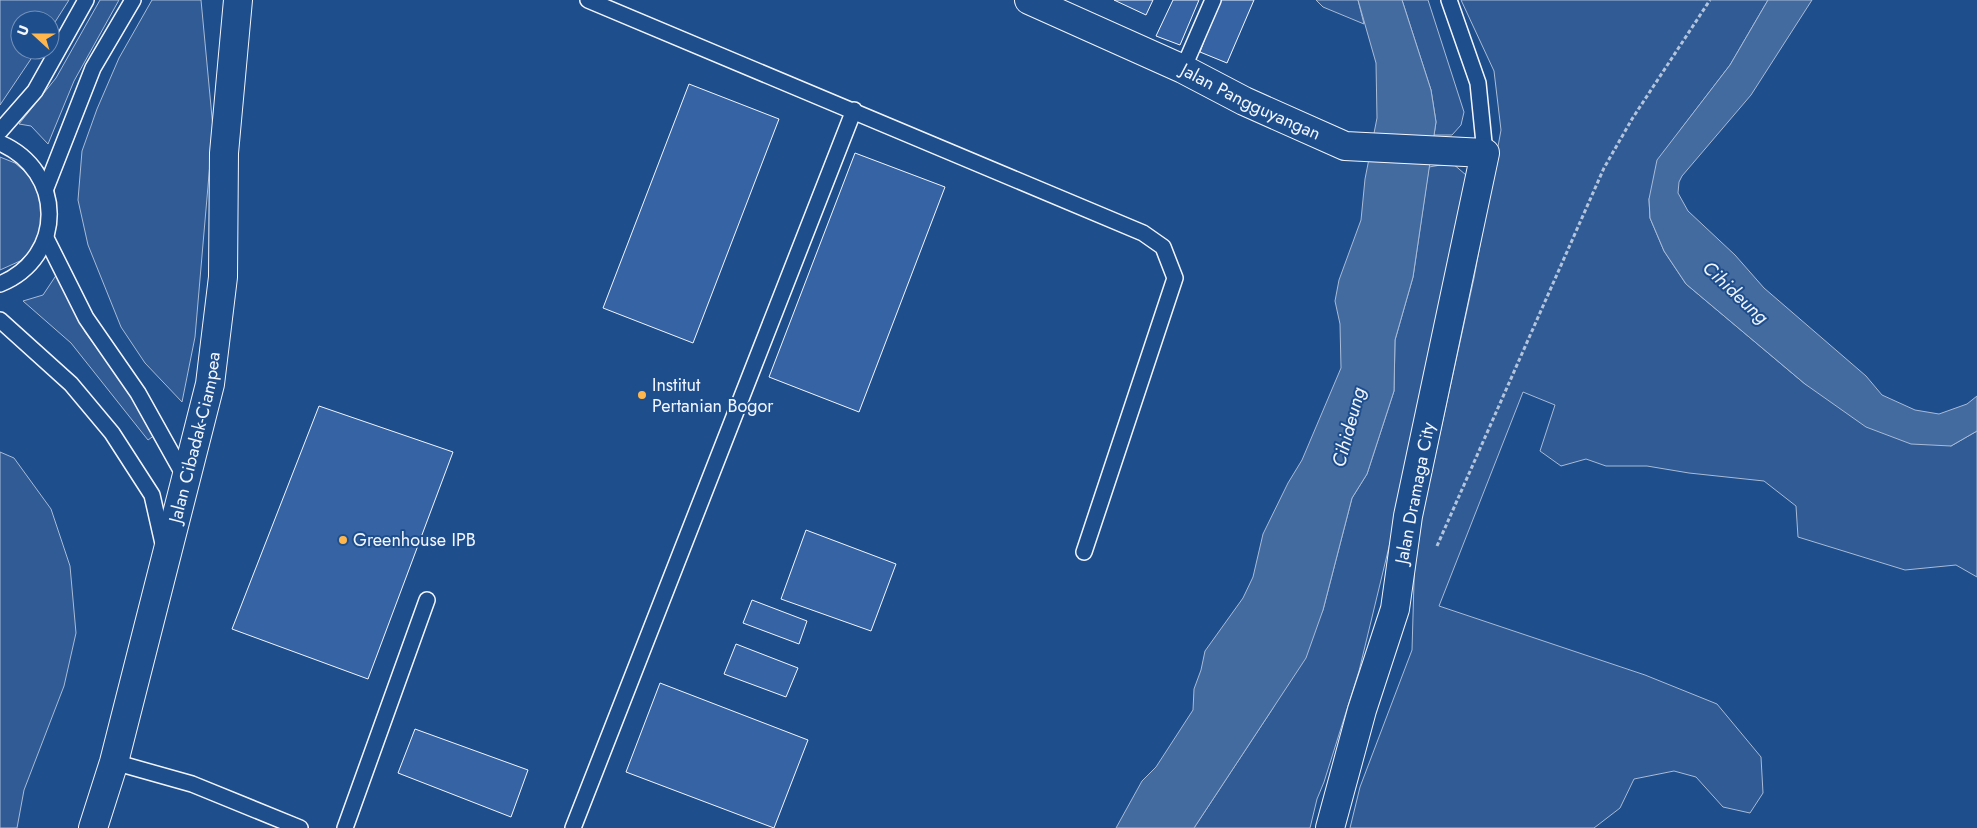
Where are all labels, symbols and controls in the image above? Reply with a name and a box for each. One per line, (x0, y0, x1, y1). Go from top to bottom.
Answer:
north arrow (10, 10, 60, 60)
text: U (12, 22, 34, 39)
street label: Jalan Pangguyangan (1174, 56, 1325, 147)
water label: Cihideung (1697, 255, 1775, 330)
street label: Jalan Cibadak-Ciampea (162, 350, 227, 528)
place label: Institut Pertanian Bogor (652, 372, 774, 419)
water label: Cihideung (1325, 384, 1372, 470)
marker: Institut Pertanian Bogor (636, 389, 648, 401)
street label: Jalan Dramaga City (1388, 420, 1442, 568)
place label: Greenhouse IPB (353, 527, 476, 553)
marker: Greenhouse IPB (337, 534, 349, 546)

